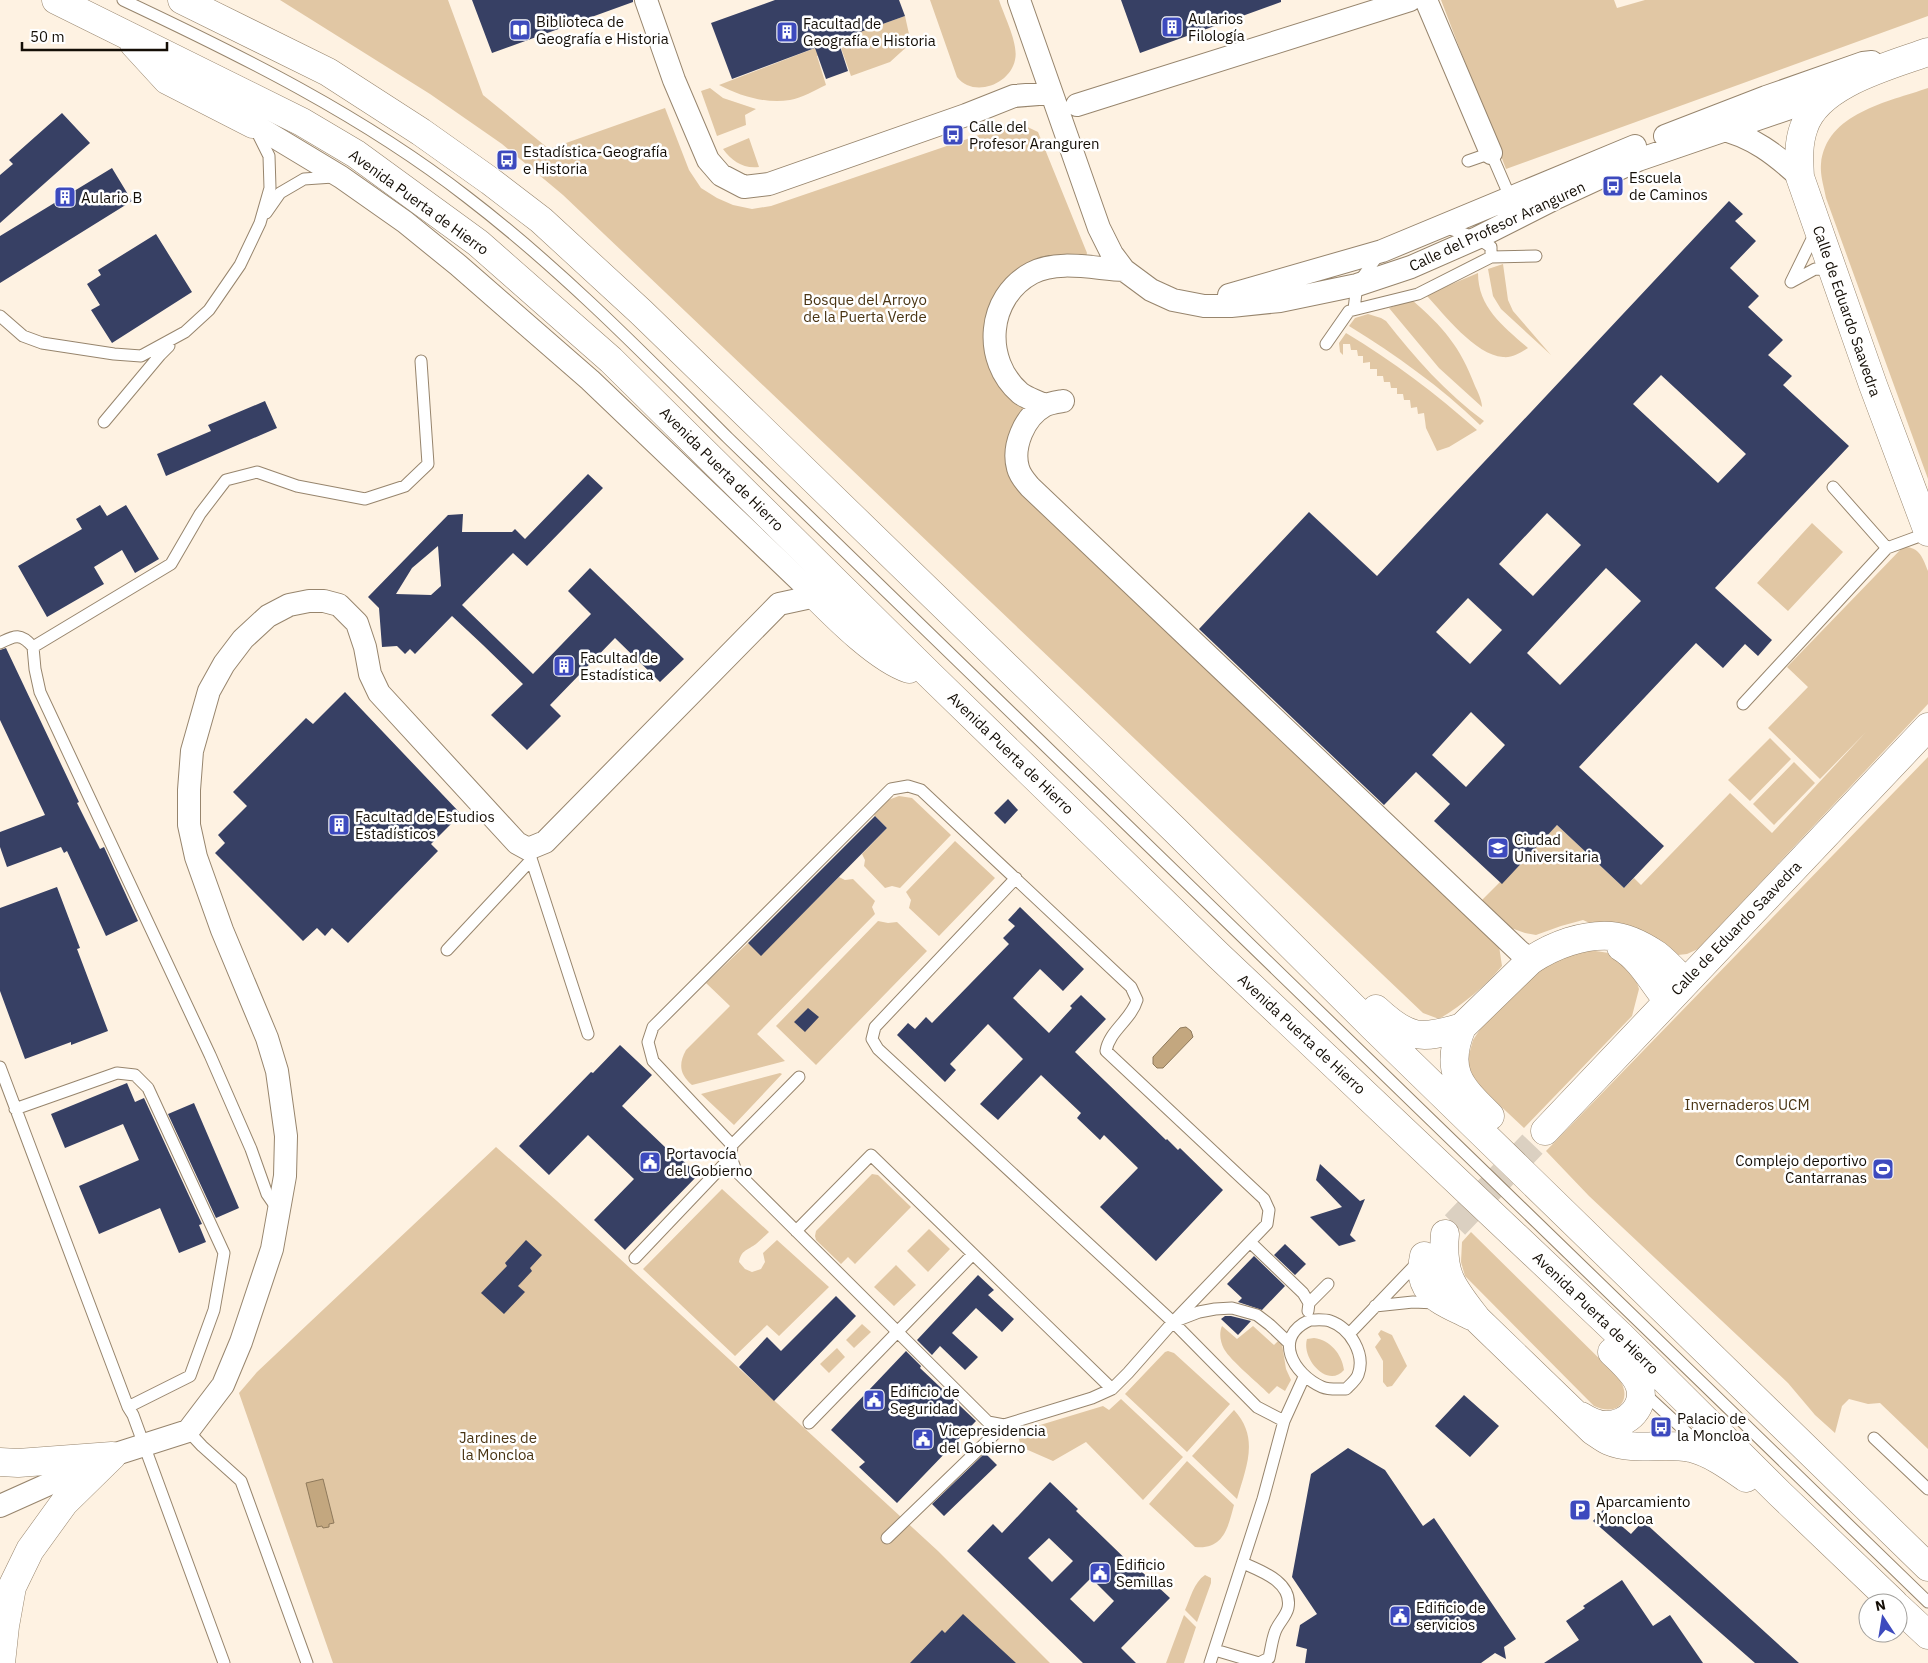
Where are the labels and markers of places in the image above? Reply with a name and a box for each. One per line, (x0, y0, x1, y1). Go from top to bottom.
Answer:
place label: Aularios Filología (1188, 9, 1245, 45)
place label: Biblioteca de Geografía e Historia (536, 12, 669, 48)
place label: Facultad de Geografía e Historia (803, 14, 936, 50)
building icon: Aularios Filología (1160, 15, 1184, 39)
library icon: Biblioteca de Geografía e Historia (508, 18, 532, 42)
building icon: Facultad de Geografía e Historia (775, 20, 799, 44)
place label: Calle del Profesor Aranguren (969, 117, 1100, 153)
bus stop icon: Calle del Profesor Aranguren (941, 123, 965, 147)
place label: Estadística-Geografía e Historia (523, 142, 668, 178)
bus stop icon: Estadística-Geografía e Historia (495, 148, 519, 172)
place label: Escuela de Caminos (1629, 168, 1708, 204)
bus stop icon: Escuela de Caminos (1601, 174, 1625, 198)
building icon: Aulario B (53, 185, 77, 209)
place label: Aulario B (81, 188, 142, 207)
place label: Facultad de Estadística (580, 648, 658, 684)
building icon: Facultad de Estadística (552, 654, 576, 678)
place label: Facultad de Estudios Estadísticos (355, 807, 495, 843)
building icon: Facultad de Estudios Estadísticos (327, 813, 351, 837)
place label: Ciudad Universitaria (1514, 830, 1599, 866)
school or university icon: Ciudad Universitaria (1486, 836, 1510, 860)
place label: Portavocía del Gobierno (666, 1144, 753, 1180)
public building icon: Portavocía del Gobierno (638, 1150, 662, 1174)
place label: Complejo deportivo Cantarranas (1735, 1151, 1867, 1187)
sports icon: Complejo deportivo Cantarranas (1871, 1157, 1895, 1181)
place label: Edificio de Seguridad (890, 1382, 960, 1418)
public building icon: Edificio de Seguridad (862, 1388, 886, 1412)
place label: Palacio de la Moncloa (1677, 1409, 1750, 1445)
bus stop icon: Palacio de la Moncloa (1649, 1415, 1673, 1439)
place label: Vicepresidencia del Gobierno (939, 1421, 1046, 1457)
public building icon: Vicepresidencia del Gobierno (911, 1427, 935, 1451)
place label: Aparcamiento Moncloa (1596, 1492, 1691, 1528)
parking icon: Aparcamiento Moncloa (1568, 1498, 1592, 1522)
place label: Edificio Semillas (1116, 1555, 1173, 1591)
public building icon: Edificio Semillas (1088, 1561, 1112, 1585)
place label: Edificio de servicios (1416, 1598, 1486, 1634)
public building icon: Edificio de servicios (1388, 1604, 1412, 1628)

